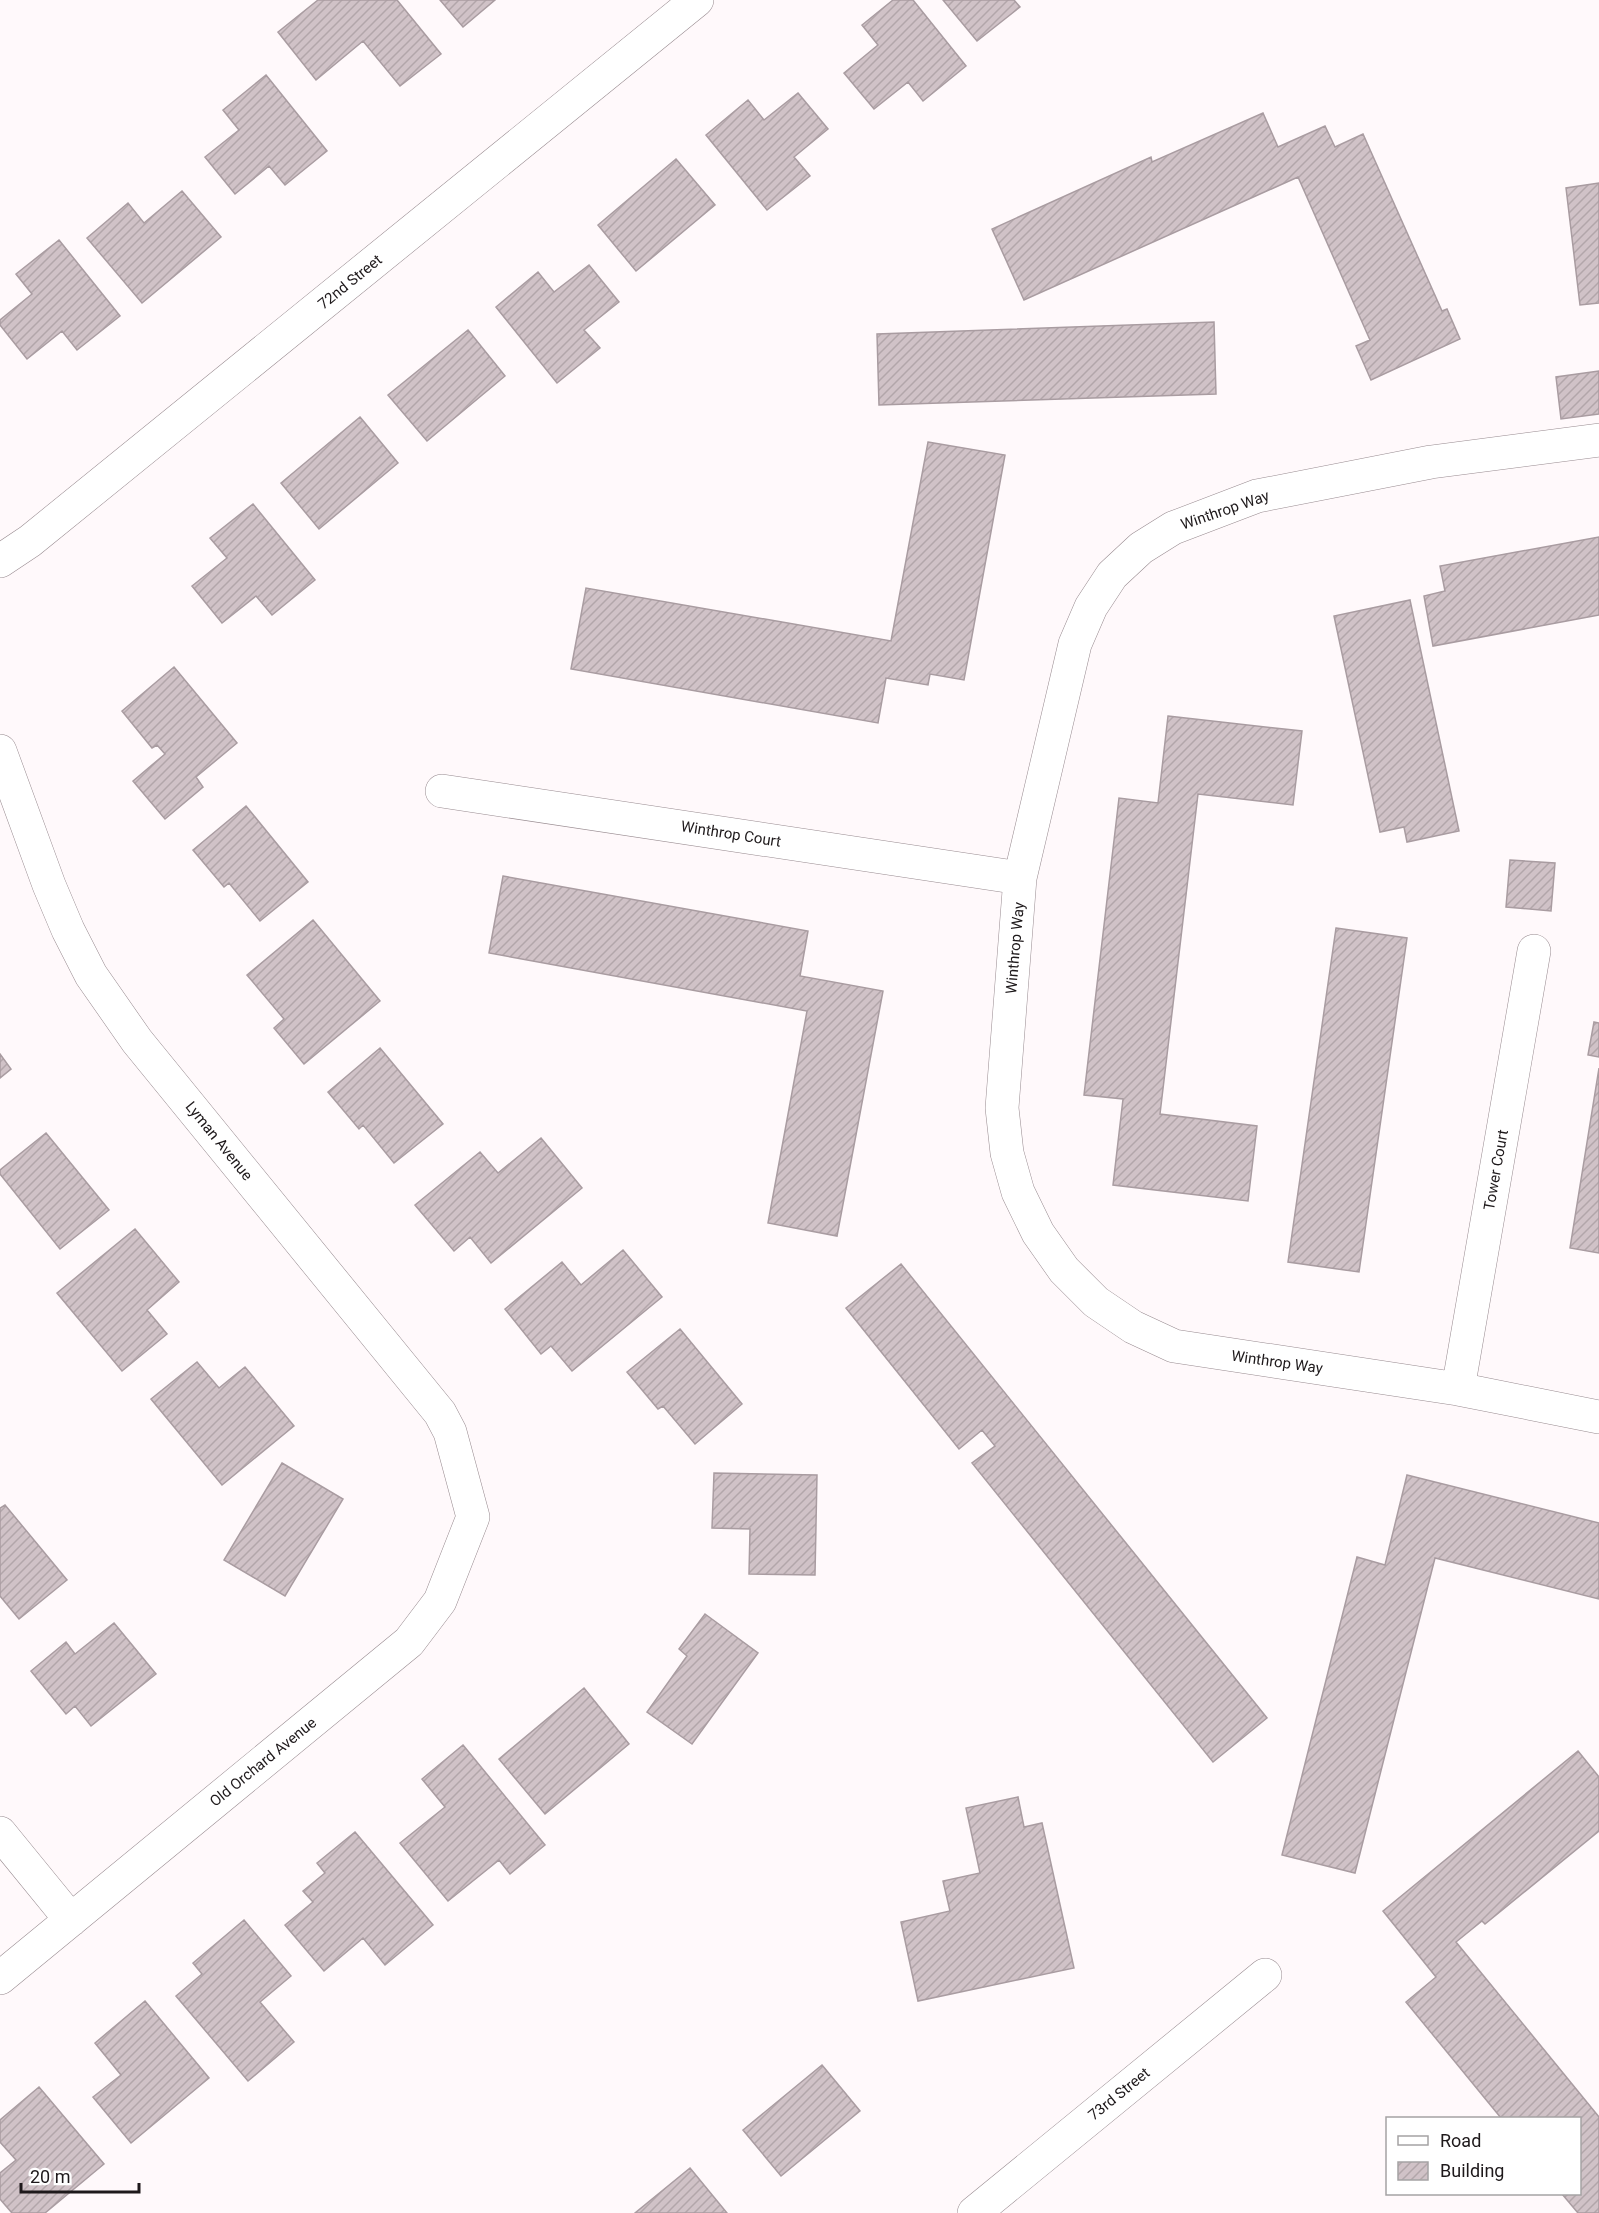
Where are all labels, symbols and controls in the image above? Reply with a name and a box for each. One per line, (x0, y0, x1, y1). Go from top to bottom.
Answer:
street label: 72nd Street (314, 251, 386, 313)
street label: Winthrop Way (1178, 486, 1272, 534)
street label: Winthrop Court (680, 817, 782, 851)
street label: Winthrop Way (1002, 901, 1028, 995)
street label: Lyman Avenue (182, 1098, 256, 1184)
street label: Tower Court (1480, 1128, 1512, 1212)
street label: Winthrop Way (1230, 1347, 1324, 1377)
street label: Old Orchard Avenue (206, 1713, 320, 1810)
street label: 73rd Street (1085, 2064, 1153, 2124)
legend (1386, 2117, 1581, 2195)
text: Road (1440, 2130, 1481, 2151)
scale bar (21, 2156, 140, 2194)
text: Building (1440, 2160, 1504, 2181)
text: 20 m (30, 2166, 70, 2187)

